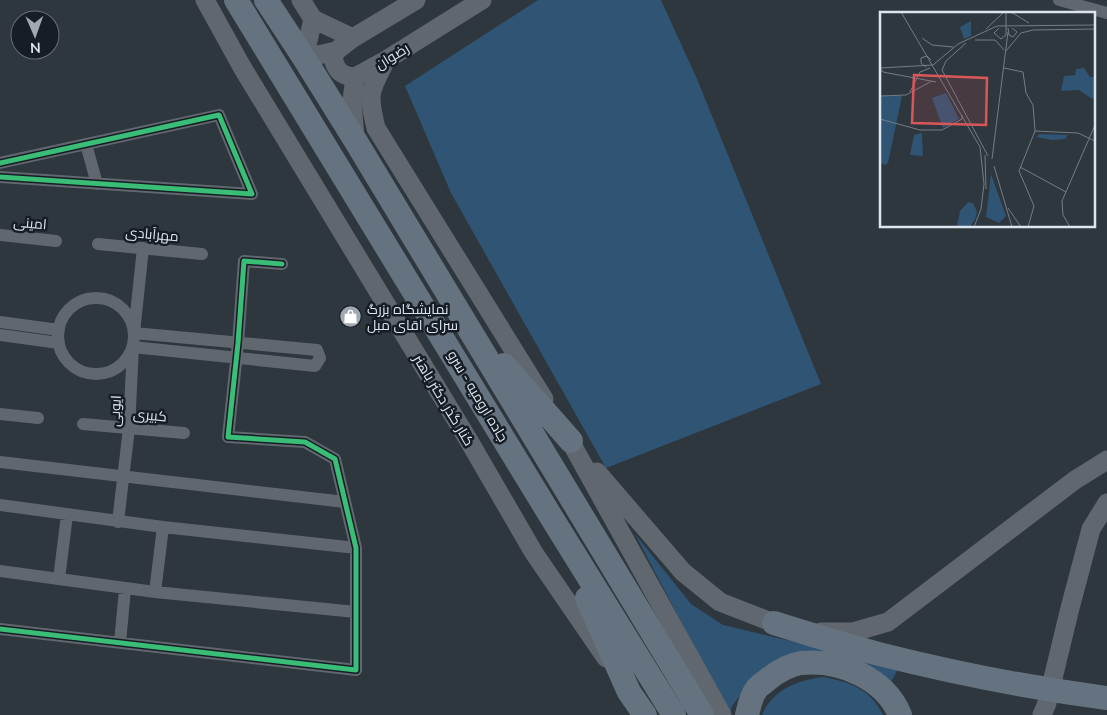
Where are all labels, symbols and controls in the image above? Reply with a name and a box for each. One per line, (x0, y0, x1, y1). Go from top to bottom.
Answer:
north arrow (10, 10, 60, 60)
inset map (880, 12, 1094, 228)
text: N (30, 39, 41, 57)
street label: رضوان (372, 39, 412, 73)
street label: امینی (13, 213, 47, 233)
street label: مهرآبادی (125, 223, 179, 245)
place label: نمایشگاه بزرگ سرای اقای مبل (367, 300, 458, 334)
shop icon: نمایشگاه بزرگ سرای اقای مبل (339, 305, 363, 329)
street label: جاده ارومیه - سرو (444, 347, 512, 445)
street label: کنار گذر دکتر باهنر (409, 350, 478, 449)
street label: ایوبی (105, 395, 125, 427)
street label: کبیری (132, 405, 168, 425)

